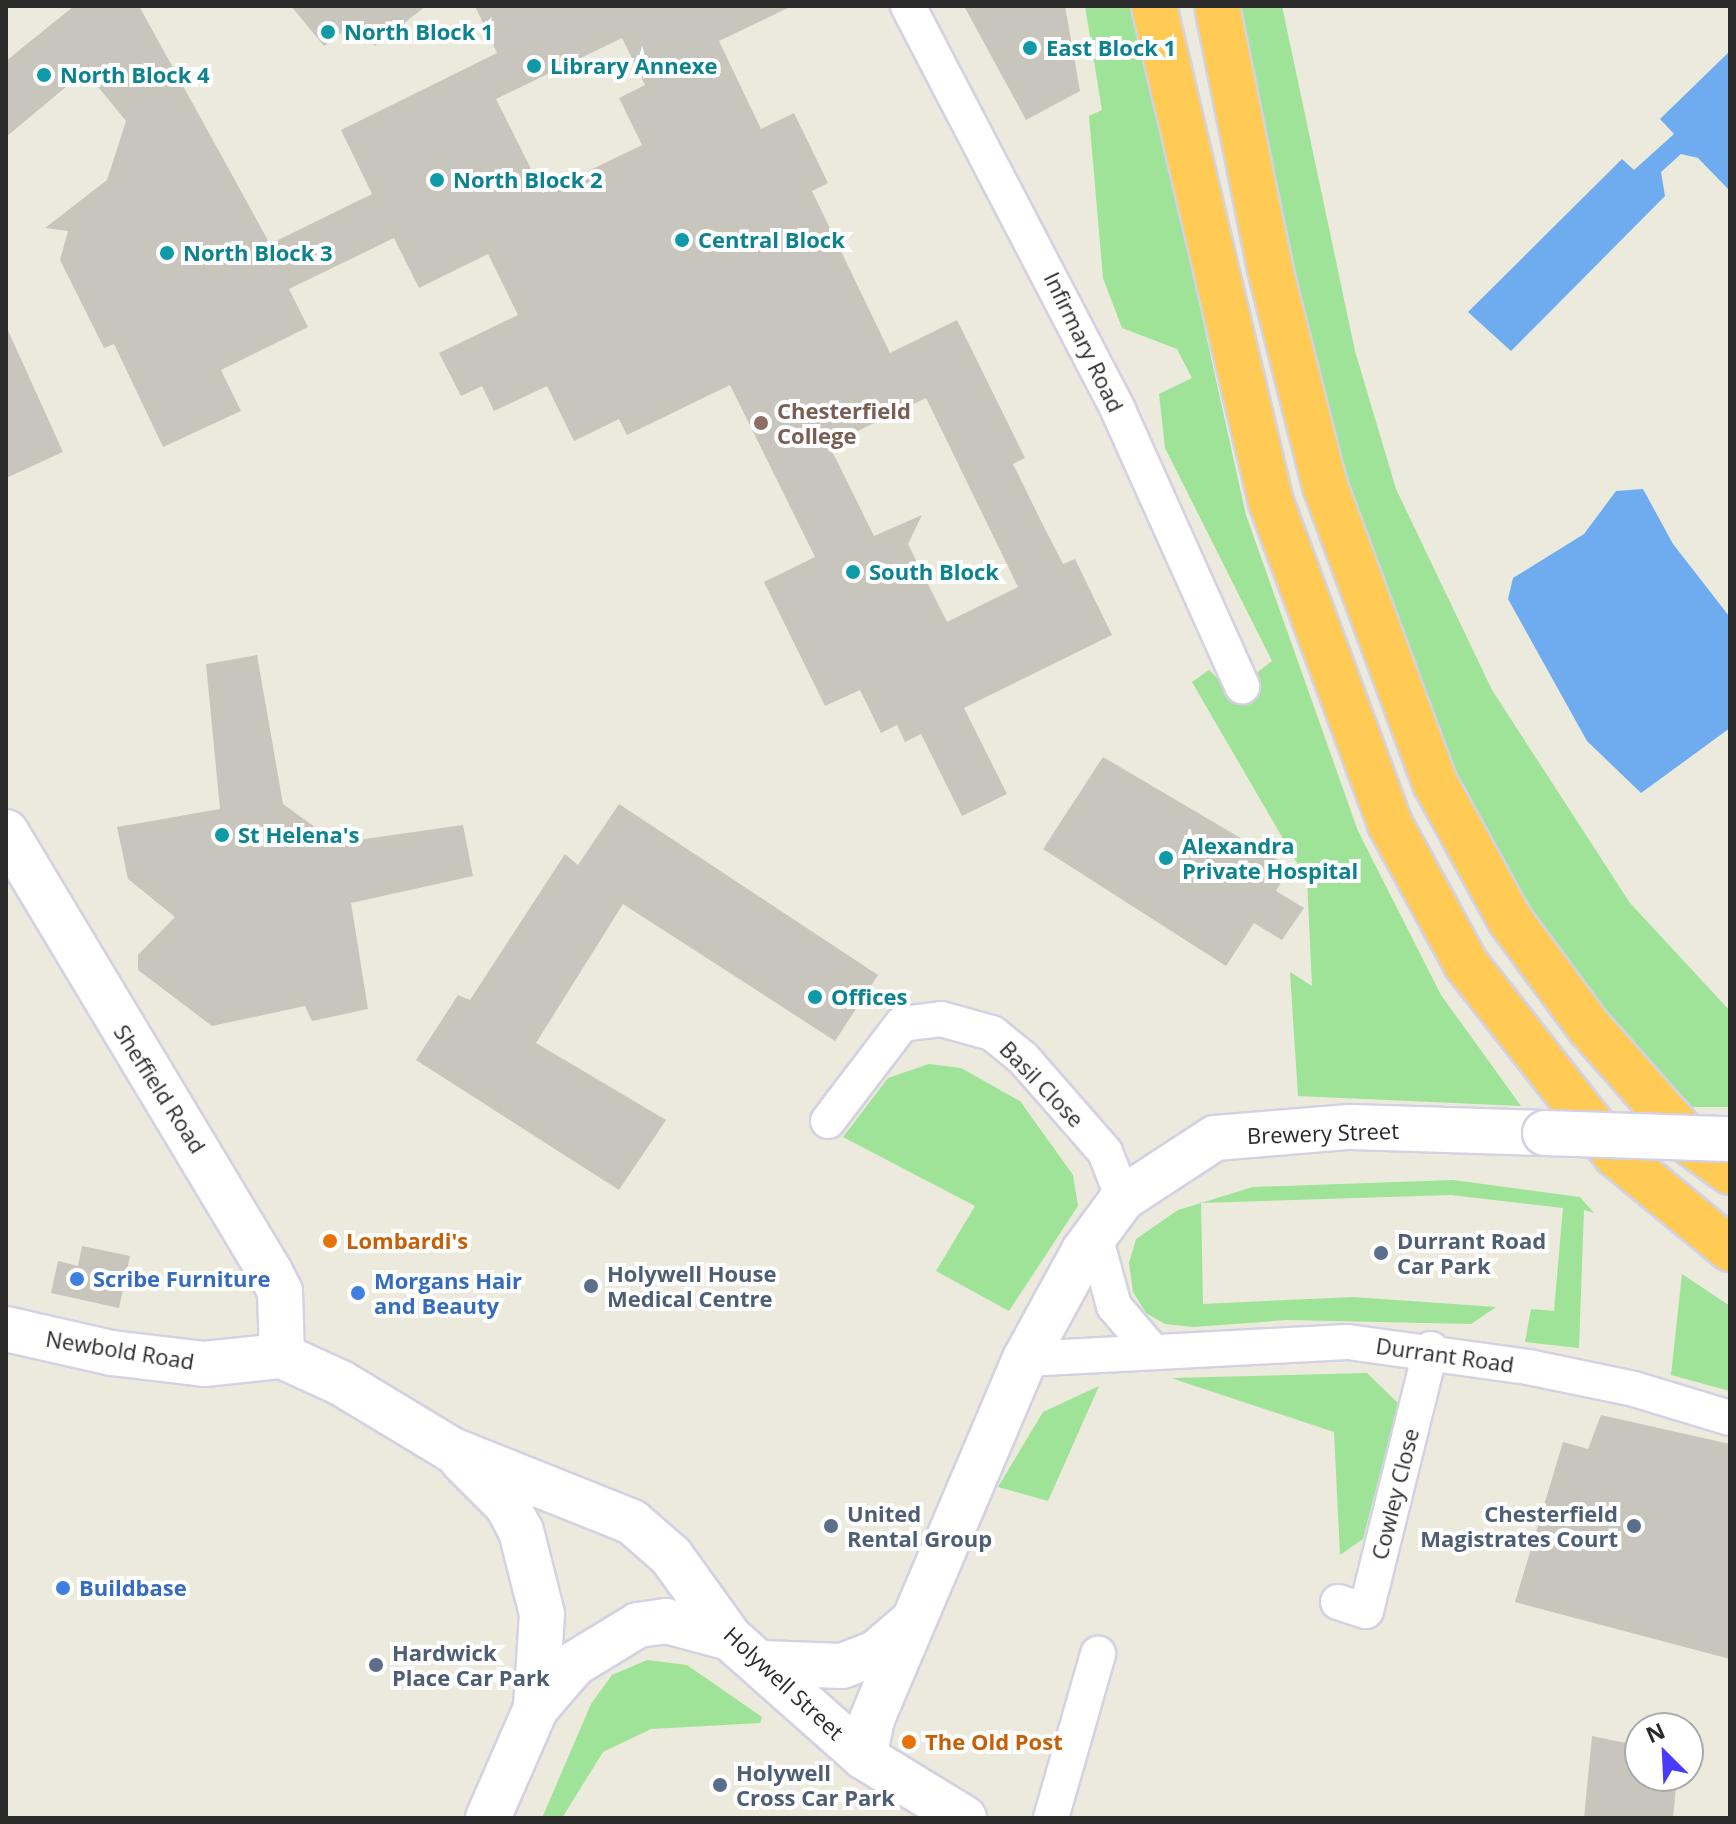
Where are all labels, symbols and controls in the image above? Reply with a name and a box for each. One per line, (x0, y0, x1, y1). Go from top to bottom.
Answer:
place label: North Block 1 (344, 19, 494, 45)
marker: North Block 1 (319, 23, 337, 41)
place label: East Block 1 (1046, 35, 1176, 61)
marker: East Block 1 (1021, 39, 1039, 57)
place label: Library Annexe (550, 53, 717, 79)
marker: Library Annexe (525, 57, 543, 75)
place label: North Block 4 (60, 62, 210, 88)
marker: North Block 4 (35, 66, 53, 84)
place label: North Block 2 (453, 167, 603, 193)
marker: North Block 2 (428, 171, 446, 189)
place label: Central Block (698, 227, 845, 253)
marker: Central Block (673, 231, 691, 249)
place label: North Block 3 (183, 240, 333, 266)
marker: North Block 3 (158, 244, 176, 262)
street label: Infirmary Road (1039, 268, 1129, 416)
place label: Chesterfield College (777, 397, 911, 448)
marker: Chesterfield College (752, 414, 770, 432)
place label: South Block (869, 559, 999, 585)
marker: South Block (844, 563, 862, 581)
place label: St Helena's (238, 822, 359, 848)
marker: St Helena's (213, 826, 231, 844)
place label: Alexandra Private Hospital (1182, 832, 1358, 884)
marker: Alexandra Private Hospital (1157, 849, 1175, 867)
place label: Offices (831, 984, 907, 1010)
marker: Offices (806, 988, 824, 1006)
street label: Sheffield Road (109, 1020, 211, 1158)
street label: Basil Close (995, 1036, 1089, 1132)
street label: Brewery Street (1247, 1117, 1399, 1149)
place label: Durrant Road Car Park (1397, 1227, 1546, 1278)
place label: Lombardi's (346, 1228, 468, 1254)
marker: Lombardi's (321, 1232, 339, 1250)
marker: Durrant Road Car Park (1372, 1244, 1390, 1262)
place label: Holywell House Medical Centre (607, 1260, 777, 1312)
place label: Scribe Furniture (93, 1266, 270, 1292)
place label: Morgans Hair and Beauty (374, 1267, 522, 1318)
marker: Scribe Furniture (68, 1270, 86, 1288)
marker: Holywell House Medical Centre (582, 1277, 600, 1295)
marker: Morgans Hair and Beauty (349, 1284, 367, 1302)
street label: Newbold Road (44, 1325, 196, 1375)
street label: Durrant Road (1374, 1332, 1516, 1378)
street label: Cowley Close (1366, 1426, 1424, 1562)
place label: United Rental Group (847, 1500, 992, 1552)
place label: Chesterfield Magistrates Court (1420, 1500, 1618, 1552)
marker: United Rental Group (822, 1517, 840, 1535)
marker: Chesterfield Magistrates Court (1625, 1517, 1643, 1535)
place label: Buildbase (79, 1575, 187, 1601)
marker: Buildbase (54, 1579, 72, 1597)
street label: Holywell Street (719, 1621, 849, 1745)
place label: Hardwick Place Car Park (392, 1639, 550, 1690)
marker: Hardwick Place Car Park (367, 1656, 385, 1674)
north arrow (1624, 1712, 1704, 1792)
text: N (1641, 1715, 1669, 1749)
place label: The Old Post (925, 1729, 1063, 1755)
marker: The Old Post (900, 1733, 918, 1751)
place label: Holywell Cross Car Park (736, 1759, 895, 1810)
marker: Holywell Cross Car Park (711, 1776, 729, 1794)

